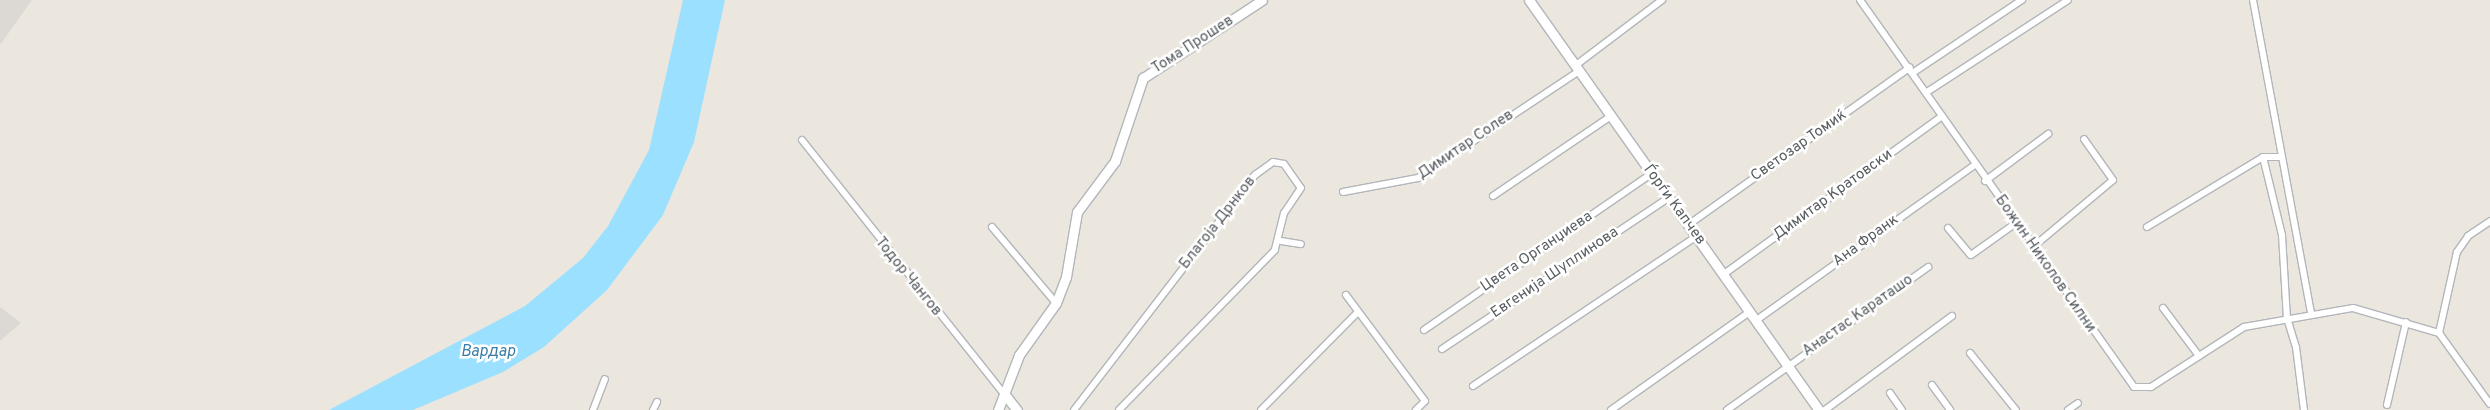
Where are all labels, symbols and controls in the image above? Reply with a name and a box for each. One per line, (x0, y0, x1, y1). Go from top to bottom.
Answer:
street label: Тома Прошев (1149, 12, 1237, 78)
street label: Димитар Солев (1415, 106, 1517, 184)
street label: Светозар Томиќ (1747, 106, 1851, 186)
street label: Димитар Кратовски (1770, 146, 1896, 244)
street label: Ѓорѓи Капчев (1639, 161, 1709, 249)
street label: Благоја Дрнков (1176, 173, 1260, 273)
street label: Божин Николов Силни (1991, 192, 2099, 336)
street label: Цвета Органџиева (1478, 208, 1596, 296)
street label: Ана Франк (1830, 211, 1902, 271)
street label: Евгенија Шуплинова (1488, 224, 1622, 322)
street label: Тодор Чангов (871, 234, 945, 320)
street label: Анастас Караташо (1799, 271, 1917, 361)
water label: Вардар (461, 342, 515, 362)

